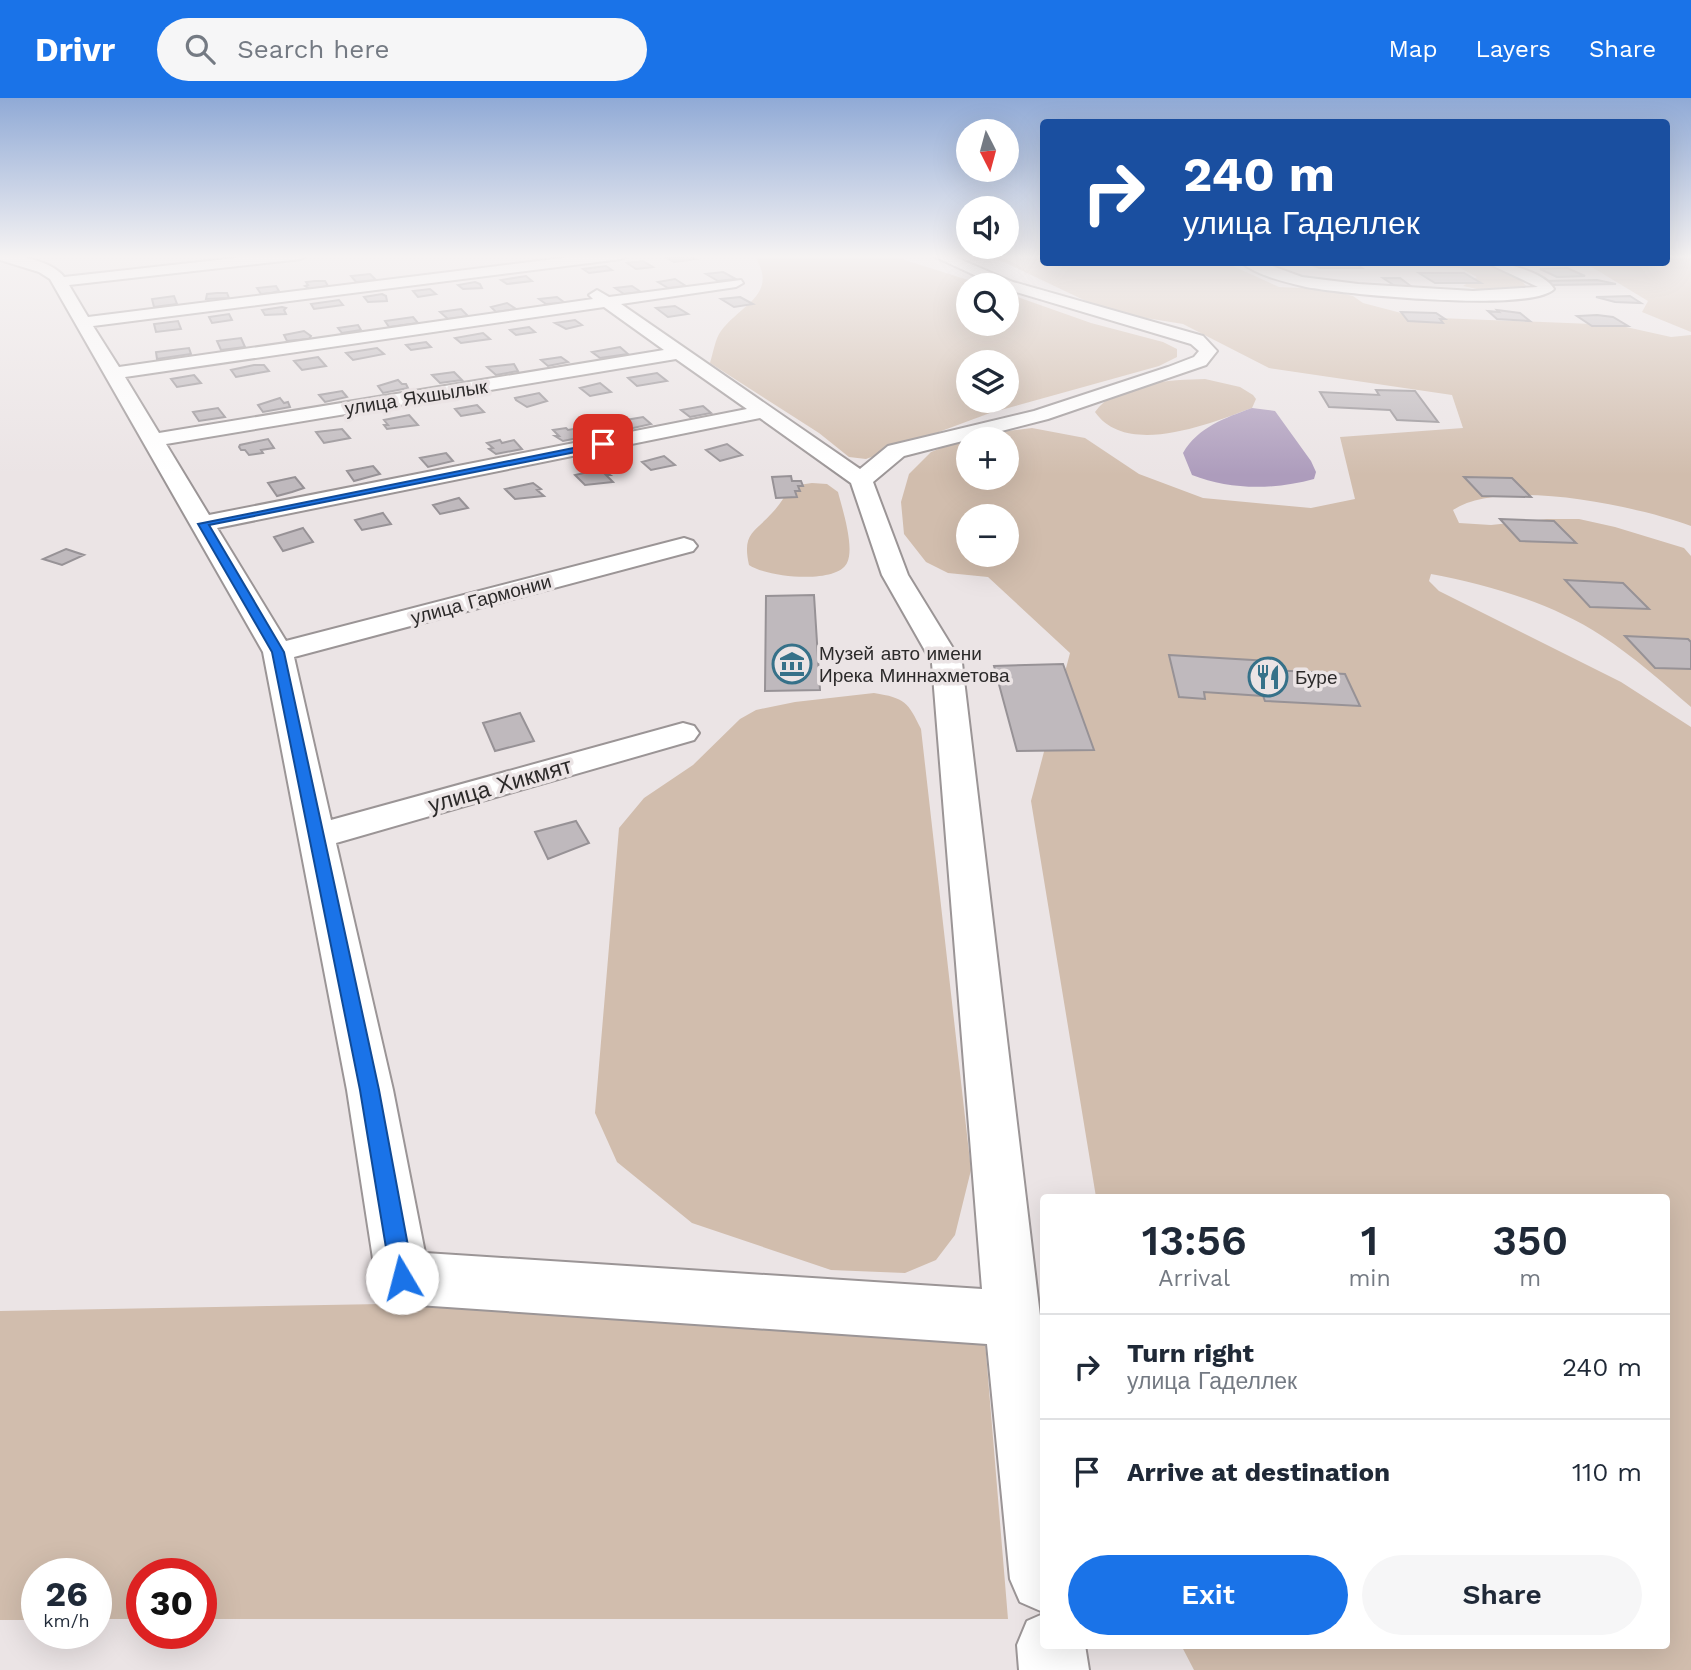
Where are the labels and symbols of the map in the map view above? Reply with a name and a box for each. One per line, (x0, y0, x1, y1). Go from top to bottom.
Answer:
north arrow (956, 119, 1018, 182)
street label: улица Яхшылык (343, 375, 490, 420)
pin (573, 414, 633, 474)
street label: улица Гармонии (408, 570, 554, 629)
place label: Музей авто имени Ирека Миннахметова (819, 642, 1010, 687)
museum icon: Музей авто имени Ирека Миннахметова (771, 643, 813, 685)
restaurant icon: Буре (1247, 656, 1289, 698)
place label: Буре (1295, 666, 1337, 689)
street label: улица Хикмят (425, 752, 575, 819)
position arrow (365, 1241, 439, 1315)
speed limit sign: 30 (126, 1558, 217, 1649)

